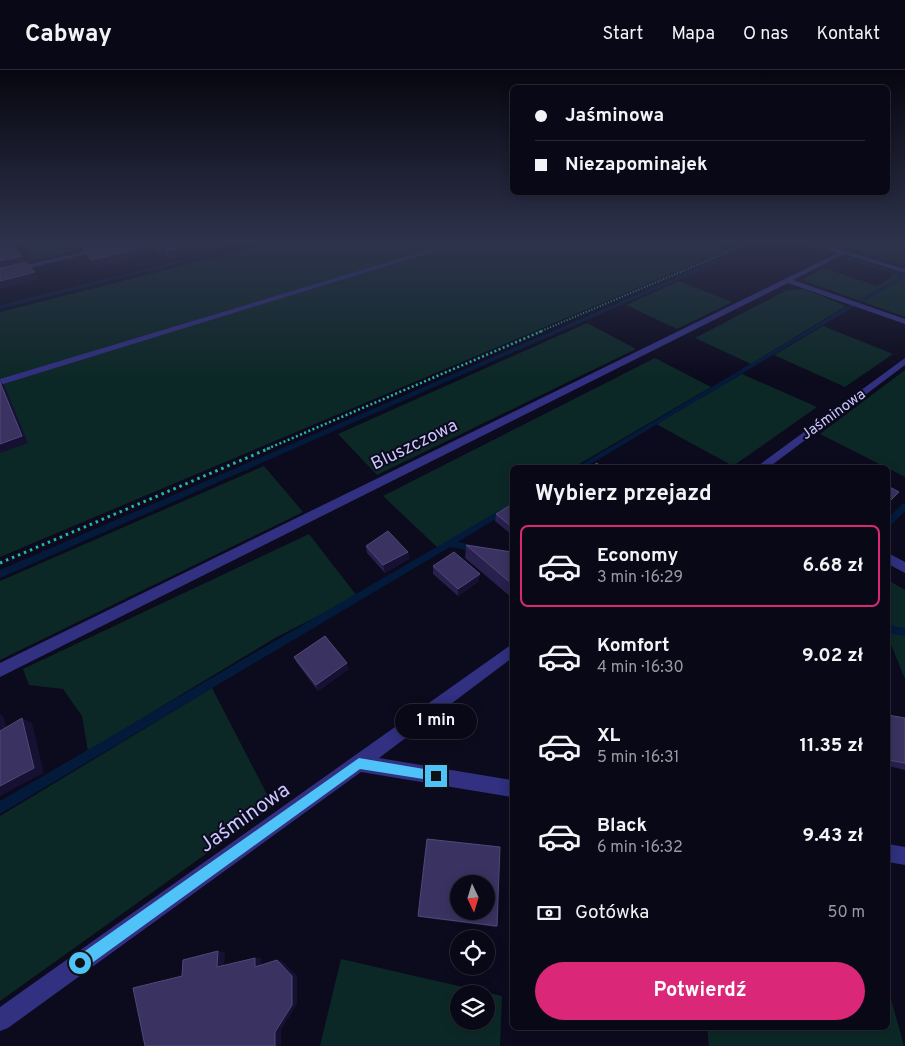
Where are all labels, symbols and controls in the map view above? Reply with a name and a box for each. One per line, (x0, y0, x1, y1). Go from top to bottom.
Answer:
text: Cabway (25, 20, 112, 50)
text: Start (602, 23, 643, 46)
text: Mapa (671, 23, 715, 46)
text: O nas (743, 23, 788, 46)
text: Kontakt (816, 23, 880, 46)
text: Jaśminowa (565, 104, 664, 128)
text: Niezapominajek (565, 153, 708, 177)
street label: Jaśminowa (798, 385, 870, 445)
street label: Bluszczowa (368, 414, 462, 476)
text: Wybierz przejazd (535, 481, 712, 508)
icon: car (537, 544, 582, 589)
text: Economy (597, 544, 678, 568)
text: 6.68 zł (802, 554, 863, 578)
text: 3 min · 16:29 (597, 568, 683, 588)
icon: car (537, 634, 582, 679)
text: Komfort (597, 634, 669, 658)
text: 9.02 zł (802, 644, 863, 668)
text: 4 min · 16:30 (597, 658, 684, 678)
callout: 1 min (395, 704, 477, 738)
text: 1 min (417, 711, 455, 731)
icon: car (537, 724, 582, 769)
text: XL (597, 724, 620, 748)
text: 11.35 zł (799, 734, 863, 758)
text: 5 min · 16:31 (597, 748, 680, 768)
route end (425, 765, 447, 787)
street label: Jaśminowa (194, 777, 296, 859)
icon: car (537, 814, 582, 859)
text: Black (597, 814, 647, 838)
text: 9.43 zł (803, 824, 863, 848)
text: 6 min · 16:32 (597, 838, 683, 858)
north arrow (450, 875, 495, 920)
map controls (450, 875, 495, 1030)
icon: cash (535, 899, 563, 927)
text: Gotówka (575, 901, 649, 925)
text: 50 m (828, 903, 865, 923)
button: locate (450, 930, 495, 975)
route start (69, 952, 91, 974)
button: Potwierdź (535, 962, 865, 1020)
button: layers (450, 985, 495, 1030)

